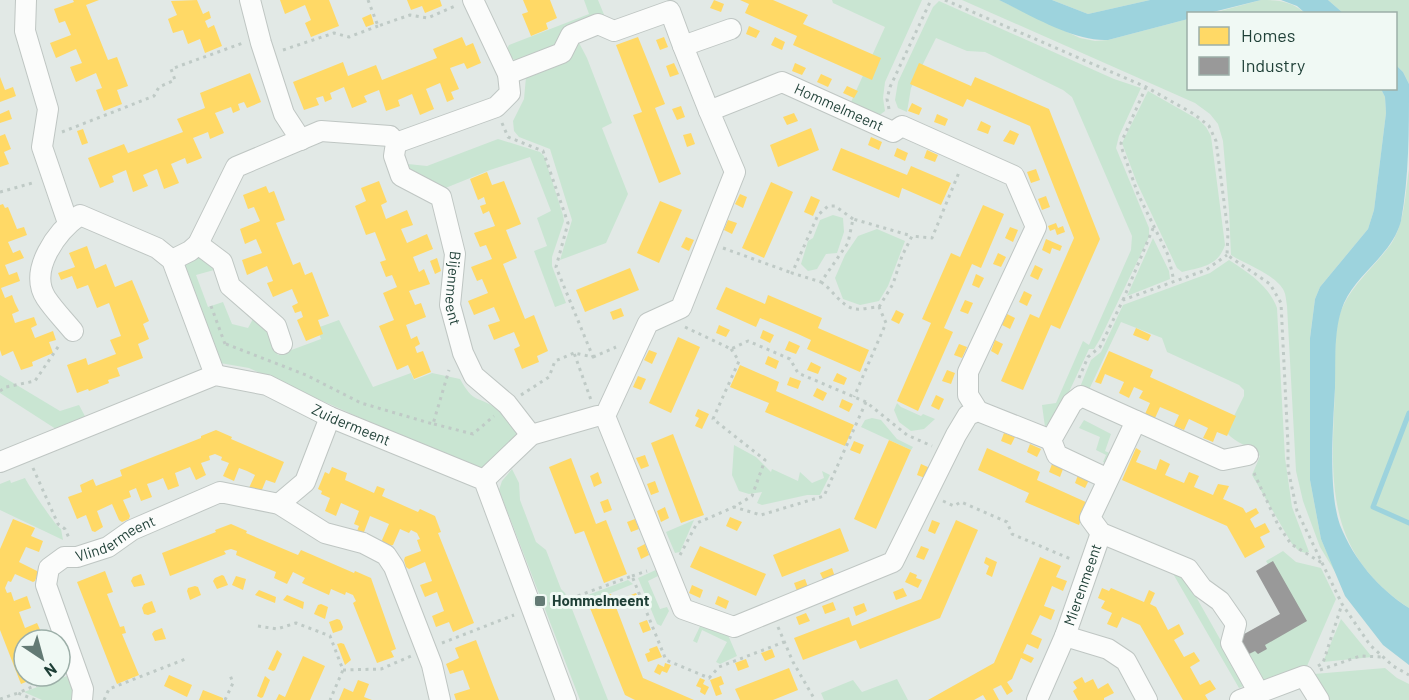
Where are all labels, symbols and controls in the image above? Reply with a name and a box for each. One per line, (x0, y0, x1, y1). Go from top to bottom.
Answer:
legend (1187, 12, 1397, 90)
text: Homes (1241, 24, 1295, 46)
text: Industry (1241, 54, 1305, 76)
street label: Hommelmeent (792, 79, 887, 135)
street label: Bijenmeent (442, 250, 465, 327)
street label: Zuidermeent (309, 399, 393, 449)
street label: Vlindermeent (73, 511, 158, 565)
street label: Mierenmeent (1059, 541, 1105, 628)
place label: Hommelmeent (552, 591, 650, 609)
marker: Hommelmeent (533, 594, 547, 608)
north arrow (12, 628, 72, 688)
text: N (41, 660, 61, 681)

